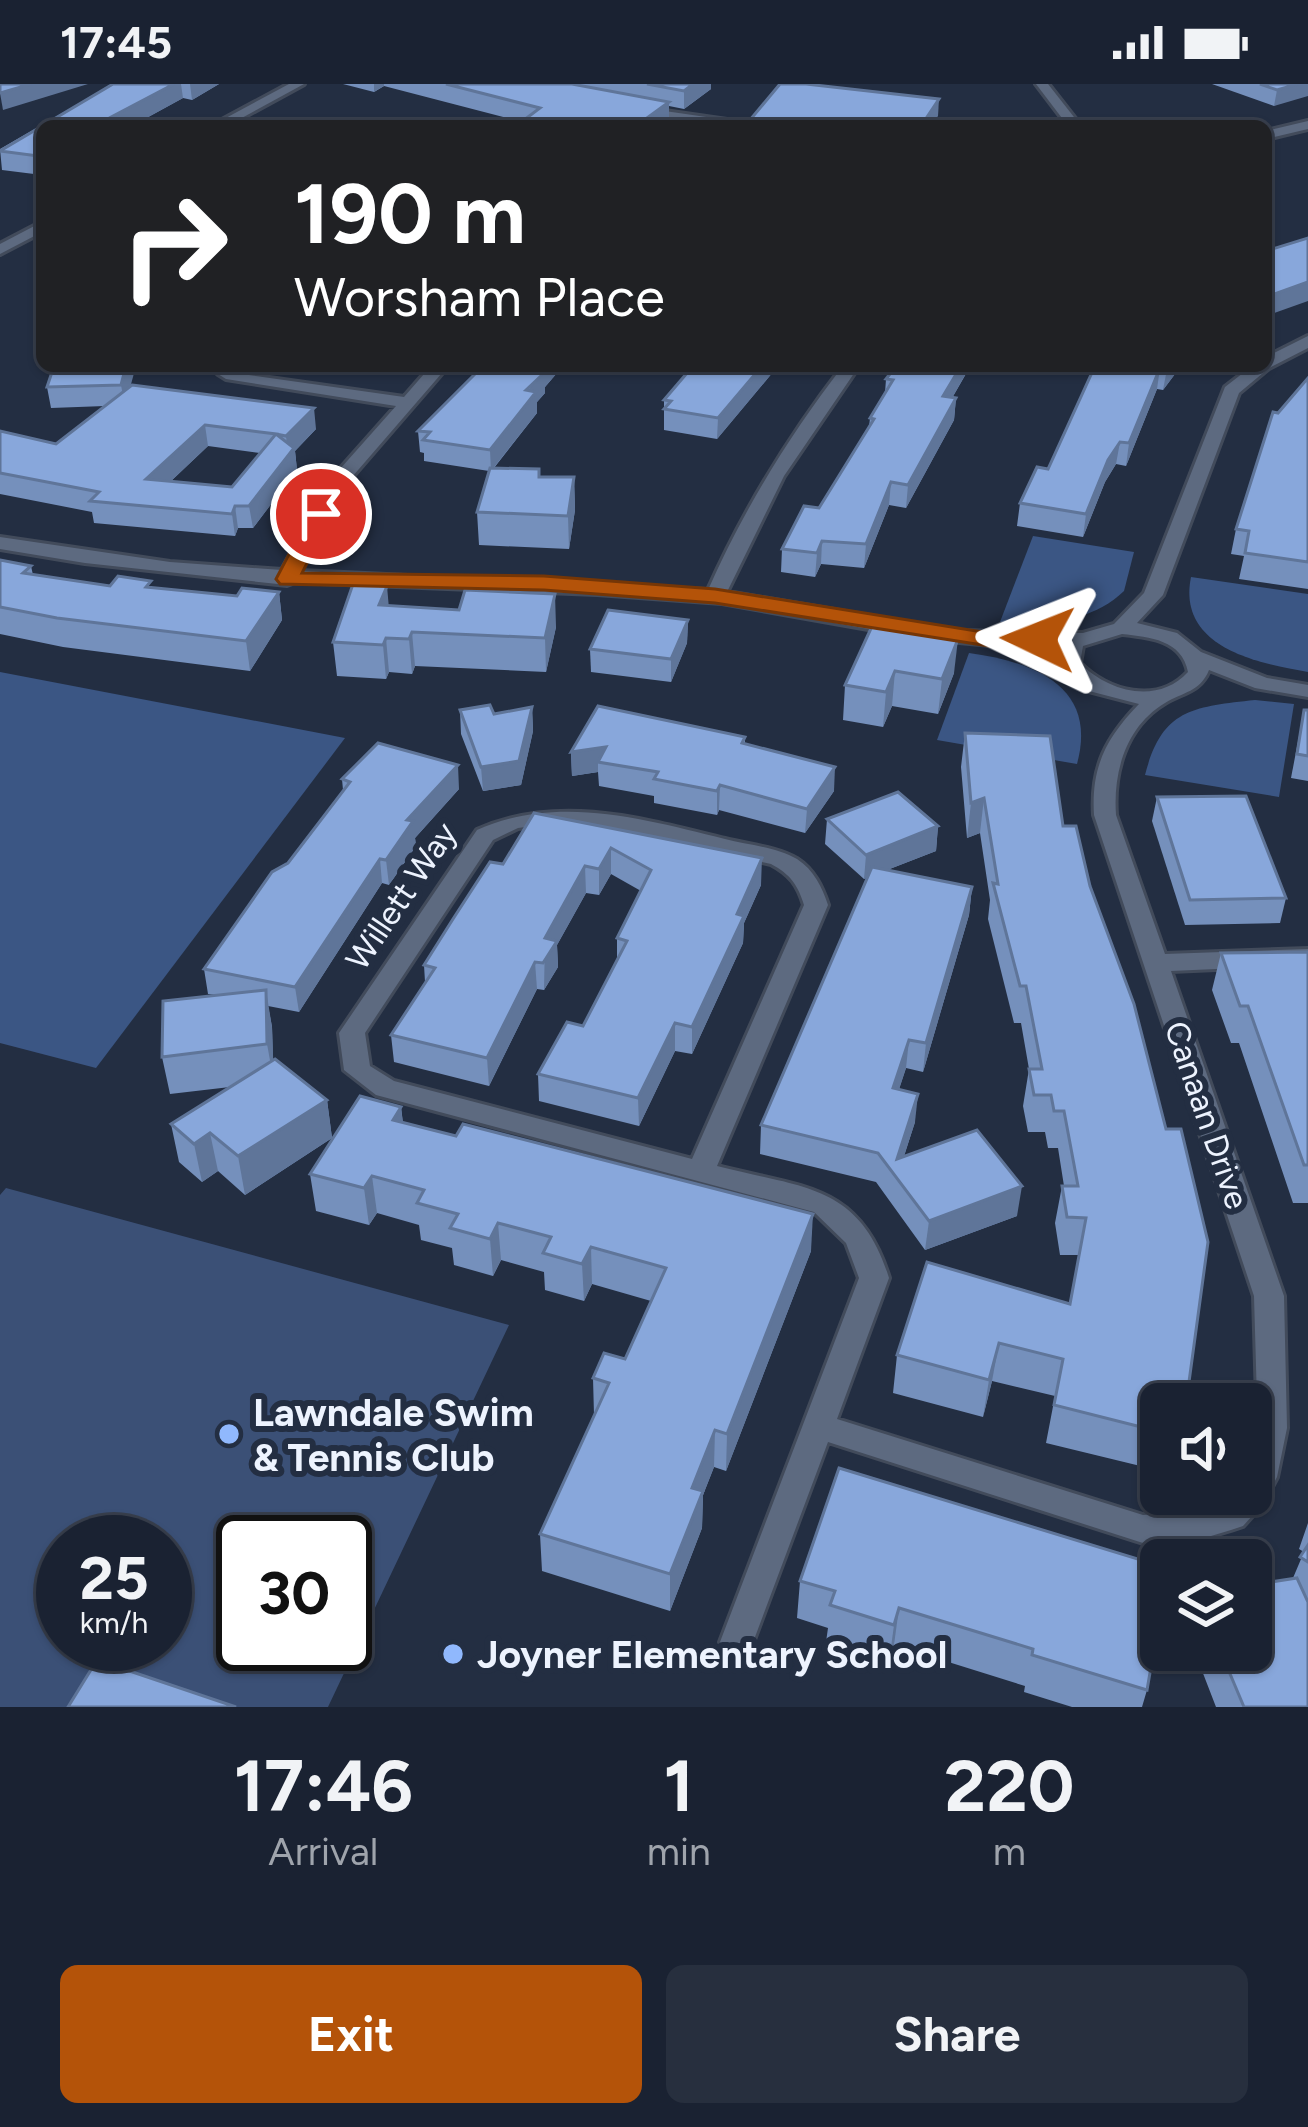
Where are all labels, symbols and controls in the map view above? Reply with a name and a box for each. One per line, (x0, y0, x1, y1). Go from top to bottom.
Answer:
text: 17:45 (60, 15, 172, 69)
text: 190 m (294, 163, 526, 264)
icon: right (96, 168, 252, 324)
text: Worsham Place (294, 265, 665, 330)
pin (270, 463, 372, 565)
icon: arrive (288, 481, 354, 547)
position arrow (975, 576, 1101, 702)
street label: Willett Way (338, 814, 465, 977)
street label: Canaan Drive (1157, 1016, 1257, 1214)
map controls (1140, 1383, 1272, 1671)
button: sound (1140, 1383, 1272, 1515)
place label: Lawndale Swim & Tennis Club (253, 1389, 534, 1481)
marker: Lawndale Swim & Tennis Club (216, 1421, 242, 1447)
speed limit sign: 30 (216, 1515, 372, 1671)
button: layers (1140, 1539, 1272, 1671)
text: 25 (79, 1542, 149, 1614)
text: km/h (80, 1604, 148, 1641)
place label: Joyner Elementary School (477, 1631, 947, 1678)
marker: Joyner Elementary School (440, 1641, 466, 1667)
text: 17:46 (234, 1743, 413, 1829)
text: 1 (663, 1743, 694, 1829)
text: 220 (944, 1743, 1074, 1829)
text: Arrival (268, 1828, 378, 1875)
text: min (647, 1828, 711, 1875)
text: m (993, 1828, 1026, 1875)
button: Exit (60, 1965, 642, 2103)
button: Share (666, 1965, 1248, 2103)

